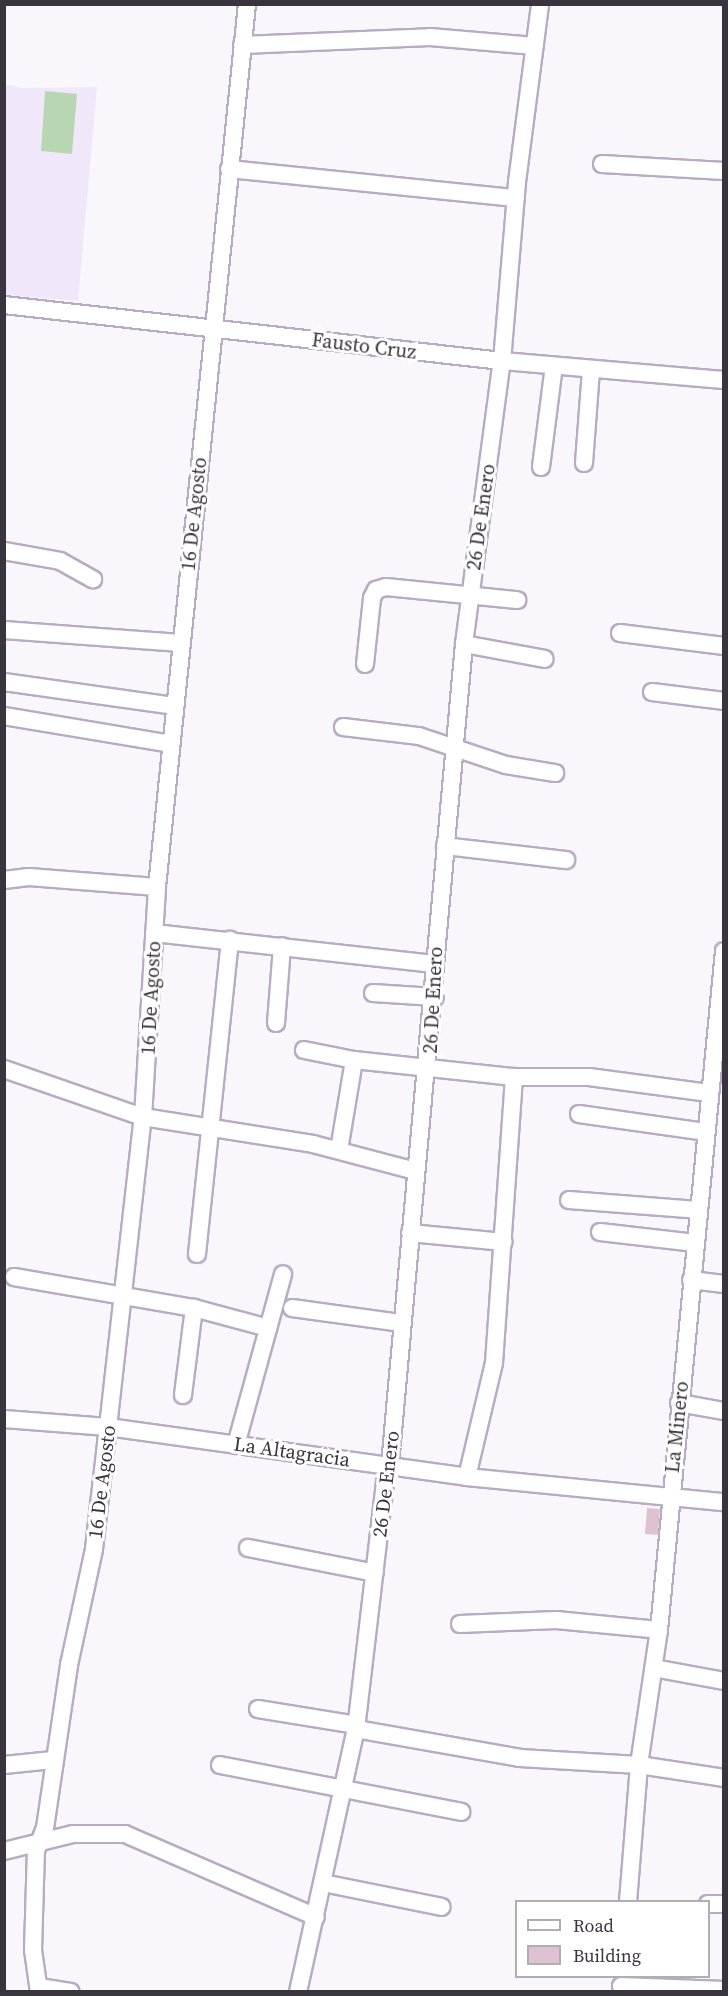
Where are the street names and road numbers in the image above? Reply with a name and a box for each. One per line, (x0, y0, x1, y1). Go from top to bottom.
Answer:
street label: Fausto Cruz (310, 328, 418, 364)
street label: 16 De Agosto (176, 456, 212, 572)
street label: 26 De Enero (462, 462, 500, 572)
street label: 16 De Agosto (136, 940, 166, 1056)
street label: 26 De Enero (418, 946, 448, 1054)
street label: La Minero (660, 1380, 694, 1474)
street label: 16 De Agosto (83, 1424, 121, 1540)
street label: 26 De Enero (368, 1429, 404, 1539)
street label: La Altagracia (232, 1432, 352, 1472)

